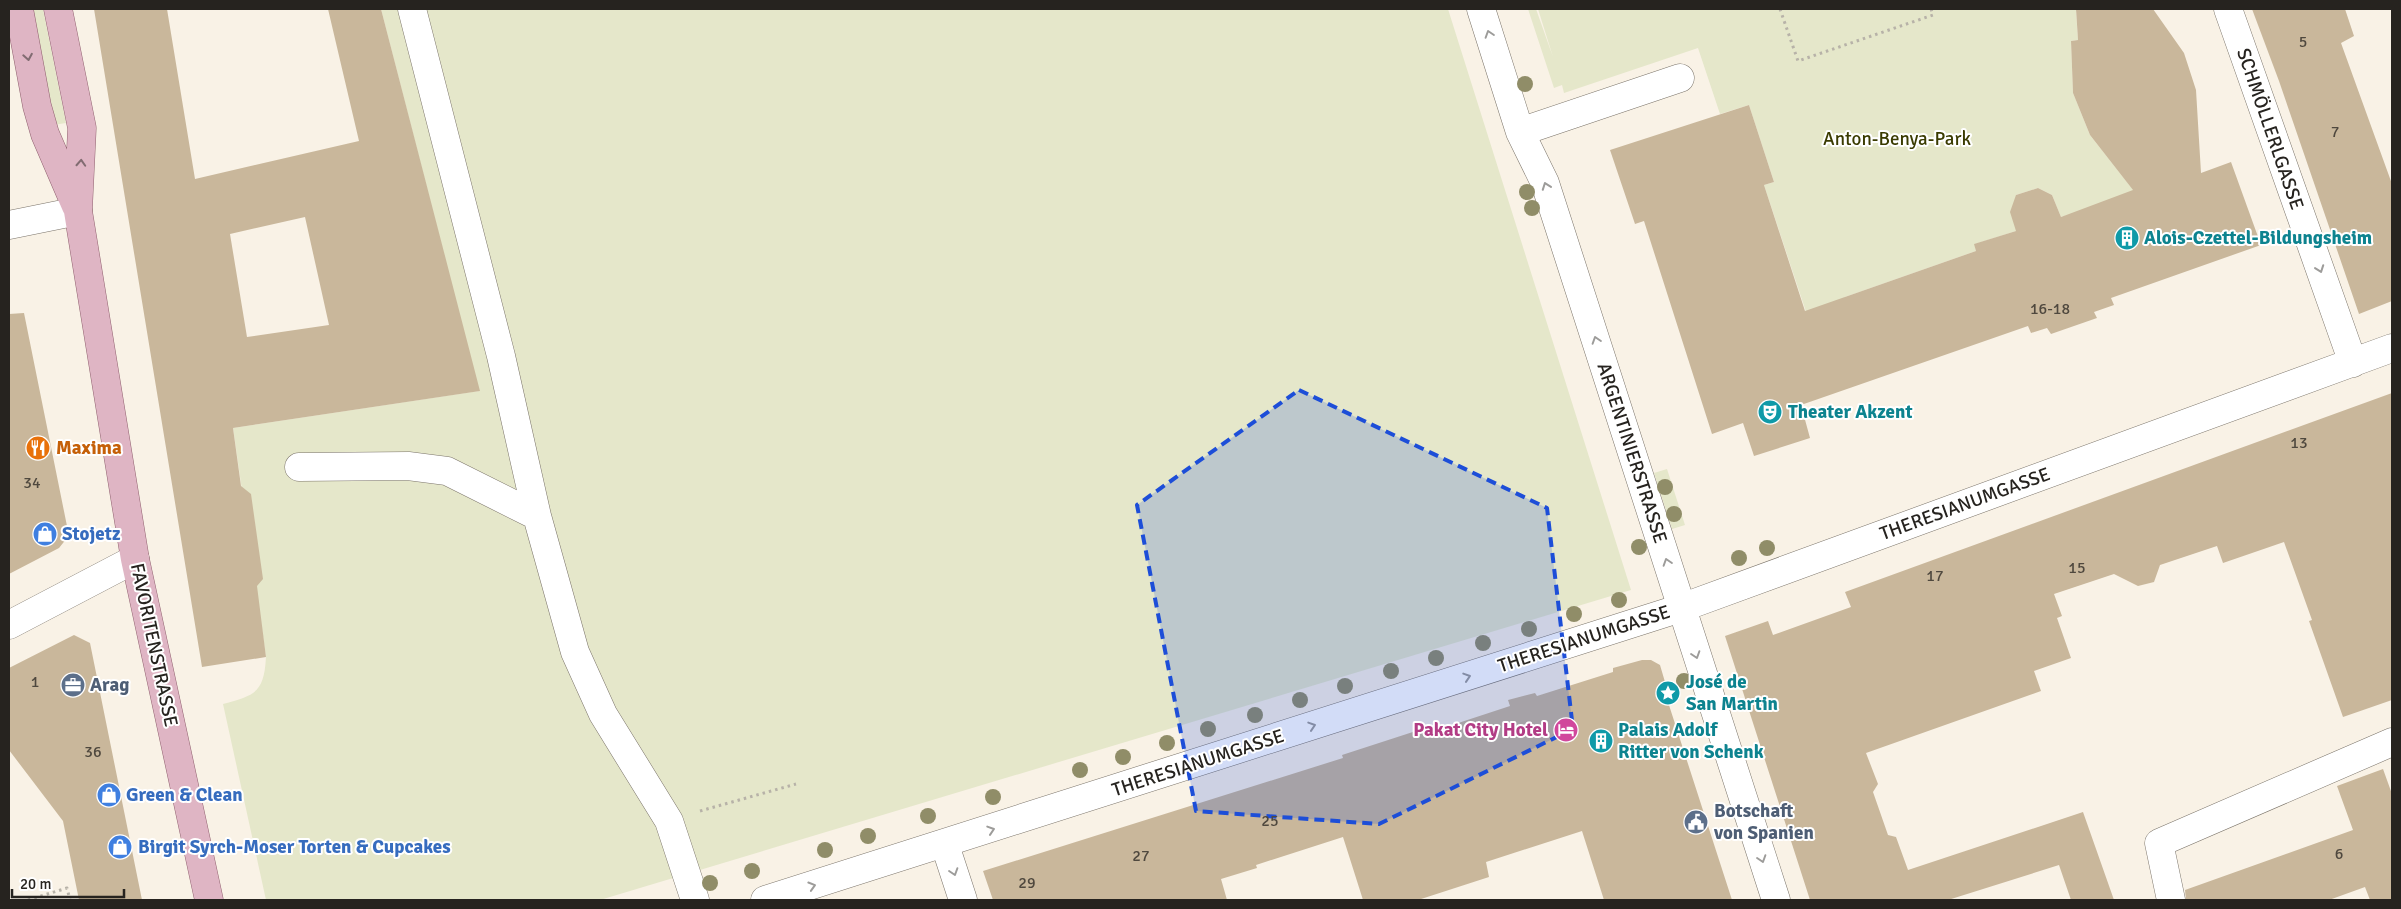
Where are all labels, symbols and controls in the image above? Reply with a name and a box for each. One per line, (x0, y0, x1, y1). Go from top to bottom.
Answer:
one-way arrow (1484, 30, 1494, 39)
house number: 5 (2299, 32, 2307, 52)
street label: SCHMÖLLERLGASSE (2231, 45, 2309, 213)
one-way arrow (22, 52, 32, 61)
house number: 7 (2331, 122, 2339, 142)
park label: Anton-Benya-Park (1823, 127, 1971, 151)
one-way arrow (75, 158, 86, 166)
one-way arrow (1542, 182, 1552, 190)
building icon: Alois-Czettel-Bildungsheim (2114, 225, 2140, 251)
place label: Alois-Czettel-Bildungsheim (2144, 226, 2372, 250)
one-way arrow (2314, 264, 2324, 273)
house number: 16-18 (2030, 299, 2070, 319)
one-way arrow (1591, 337, 1601, 345)
street label: ARGENTINIERSTRASSE (1591, 360, 1673, 546)
theatre icon: Theater Akzent (1757, 399, 1783, 425)
place label: Theater Akzent (1788, 400, 1913, 424)
house number: 13 (2290, 433, 2308, 453)
restaurant icon: Maxima (25, 435, 51, 461)
place label: Maxima (56, 436, 122, 460)
street label: THERESIANUMGASSE (1877, 462, 2053, 546)
house number: 34 (23, 473, 41, 493)
shop icon: Stojetz (32, 521, 58, 547)
place label: Stojetz (62, 522, 121, 546)
one-way arrow (1662, 558, 1672, 566)
house number: 15 (2068, 558, 2086, 578)
street label: FAVORITENSTRASSE (125, 561, 183, 729)
house number: 17 (1926, 566, 1944, 586)
street label: THERESIANUMGASSE (1495, 600, 1673, 678)
one-way arrow (1690, 650, 1700, 658)
place label: José de San Martin (1686, 670, 1778, 716)
house number: 1 (31, 672, 39, 692)
office icon: Arag (60, 672, 86, 698)
one-way arrow (1462, 672, 1471, 682)
place label: Arag (90, 673, 129, 697)
place icon: José de San Martin (1655, 680, 1681, 706)
hotel icon: Pakat City Hotel (1553, 717, 1579, 743)
place label: Pakat City Hotel (1413, 718, 1548, 742)
place label: Palais Adolf Ritter von Schenk (1618, 718, 1764, 764)
one-way arrow (1308, 722, 1316, 732)
street label: THERESIANUMGASSE (1109, 724, 1287, 802)
building icon: Palais Adolf Ritter von Schenk (1588, 728, 1614, 754)
house number: 36 (84, 742, 102, 762)
shop icon: Green & Clean (96, 782, 122, 808)
place label: Green & Clean (126, 783, 243, 807)
place label: Botschaft von Spanien (1713, 799, 1814, 845)
public building icon: Botschaft von Spanien (1683, 809, 1709, 835)
house number: 25 (1261, 811, 1279, 831)
one-way arrow (986, 825, 995, 835)
shop icon: Birgit Syrch-Moser Torten & Cupcakes (107, 834, 133, 860)
place label: Birgit Syrch-Moser Torten & Cupcakes (138, 835, 451, 859)
house number: 6 (2335, 844, 2343, 864)
house number: 27 (1132, 846, 1150, 866)
one-way arrow (1757, 855, 1767, 863)
scale bar (12, 866, 125, 898)
one-way arrow (948, 868, 958, 876)
house number: 29 (1018, 873, 1036, 893)
text: 20 m (20, 875, 51, 893)
one-way arrow (807, 881, 815, 891)

